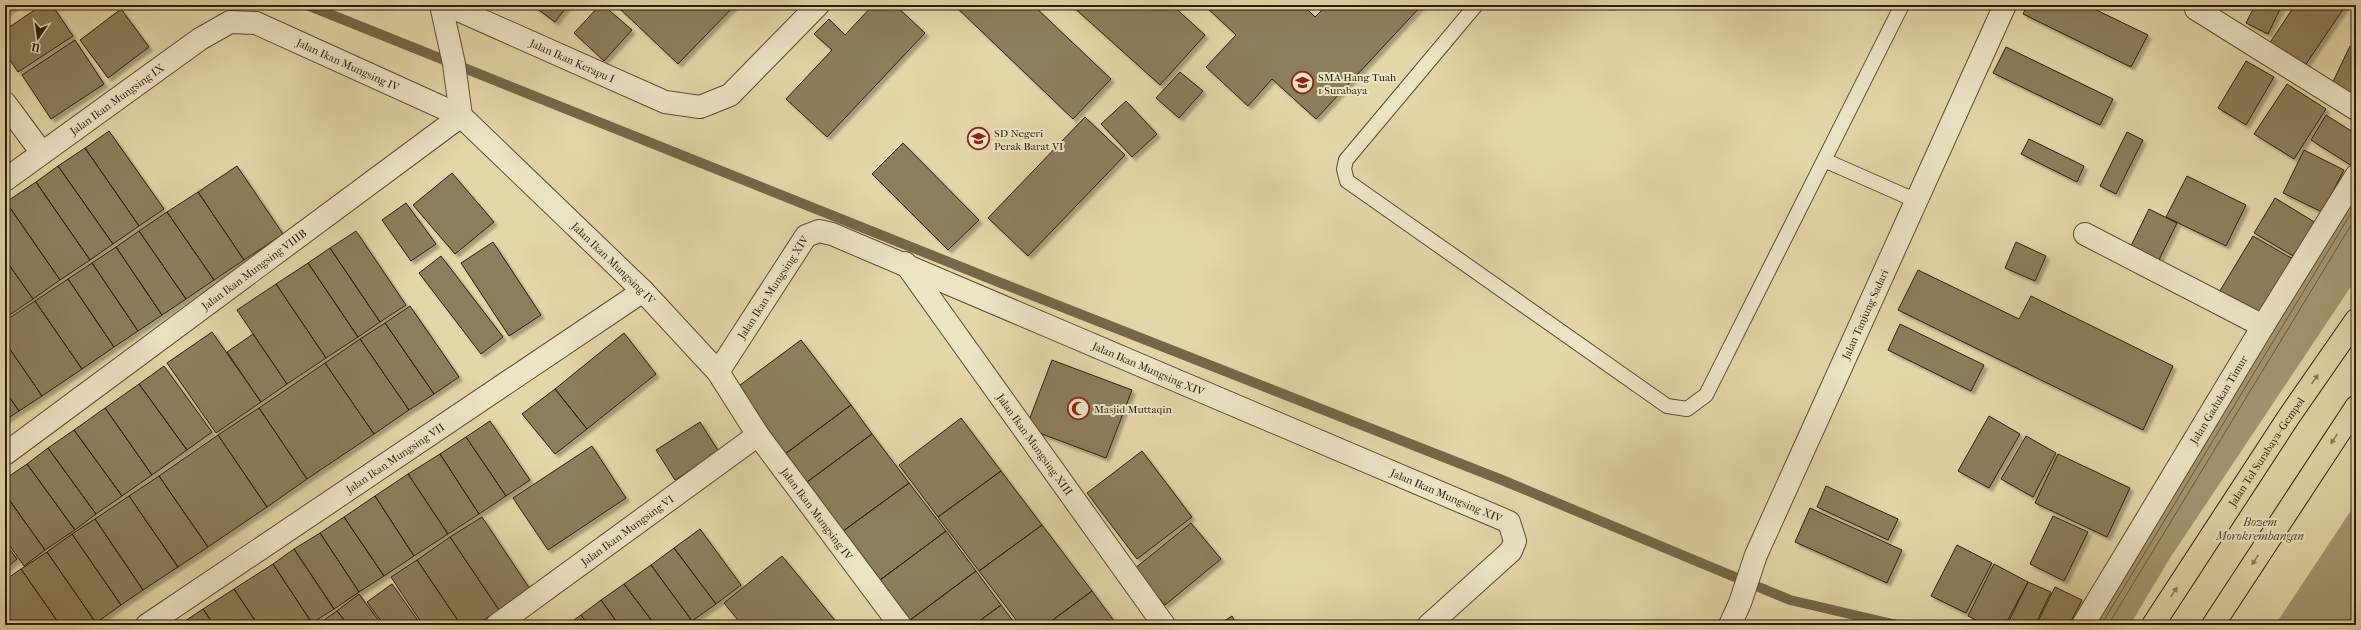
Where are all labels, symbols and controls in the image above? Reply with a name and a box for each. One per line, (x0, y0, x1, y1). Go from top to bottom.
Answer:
north arrow (18, 18, 58, 58)
street label: Jalan Ikan Mungsing IV (293, 35, 402, 94)
street label: Jalan Ikan Kerapu I (527, 36, 617, 86)
text: U (30, 40, 42, 55)
street label: Jalan Ikan Mungsing IX (66, 61, 167, 138)
school or university icon: SMA Hang Tuah 1 Surabaya (1289, 70, 1315, 96)
place label: SMA Hang Tuah 1 Surabaya (1318, 71, 1397, 97)
school or university icon: SD Negeri Perak Barat VI (965, 126, 991, 152)
place label: SD Negeri Perak Barat VI (994, 127, 1064, 153)
street label: Jalan Ikan Mungsing IV (568, 219, 659, 307)
street label: Jalan Ikan Mungsing VIIIB (198, 226, 309, 313)
street label: Jalan Ikan Mungsing XIV (734, 233, 811, 342)
street label: Jalan Tanjung Sadari (1839, 267, 1891, 362)
street label: Jalan Ikan Mungsing XIV (1090, 339, 1207, 398)
street label: Jalan Gadukan Timur (2187, 353, 2250, 447)
one-way arrow (2311, 373, 2319, 384)
street label: Jalan Ikan Mungsing XIII (994, 390, 1076, 498)
street label: Jalan Tol Surabaya–Gempol (2225, 395, 2307, 510)
mosque icon: Masjid Muttaqin (1066, 396, 1092, 422)
place label: Masjid Muttaqin (1094, 403, 1173, 416)
street label: Jalan Ikan Mungsing VII (342, 420, 447, 496)
one-way arrow (2330, 433, 2337, 445)
street label: Jalan Ikan Mungsing IV (778, 464, 856, 563)
street label: Jalan Ikan Mungsing XIV (1388, 466, 1505, 525)
street label: Jalan Ikan Mungsing VI (577, 492, 677, 569)
water label: Bozem Morokrembangan (2215, 515, 2304, 543)
one-way arrow (2251, 555, 2259, 565)
one-way arrow (2170, 587, 2178, 597)

